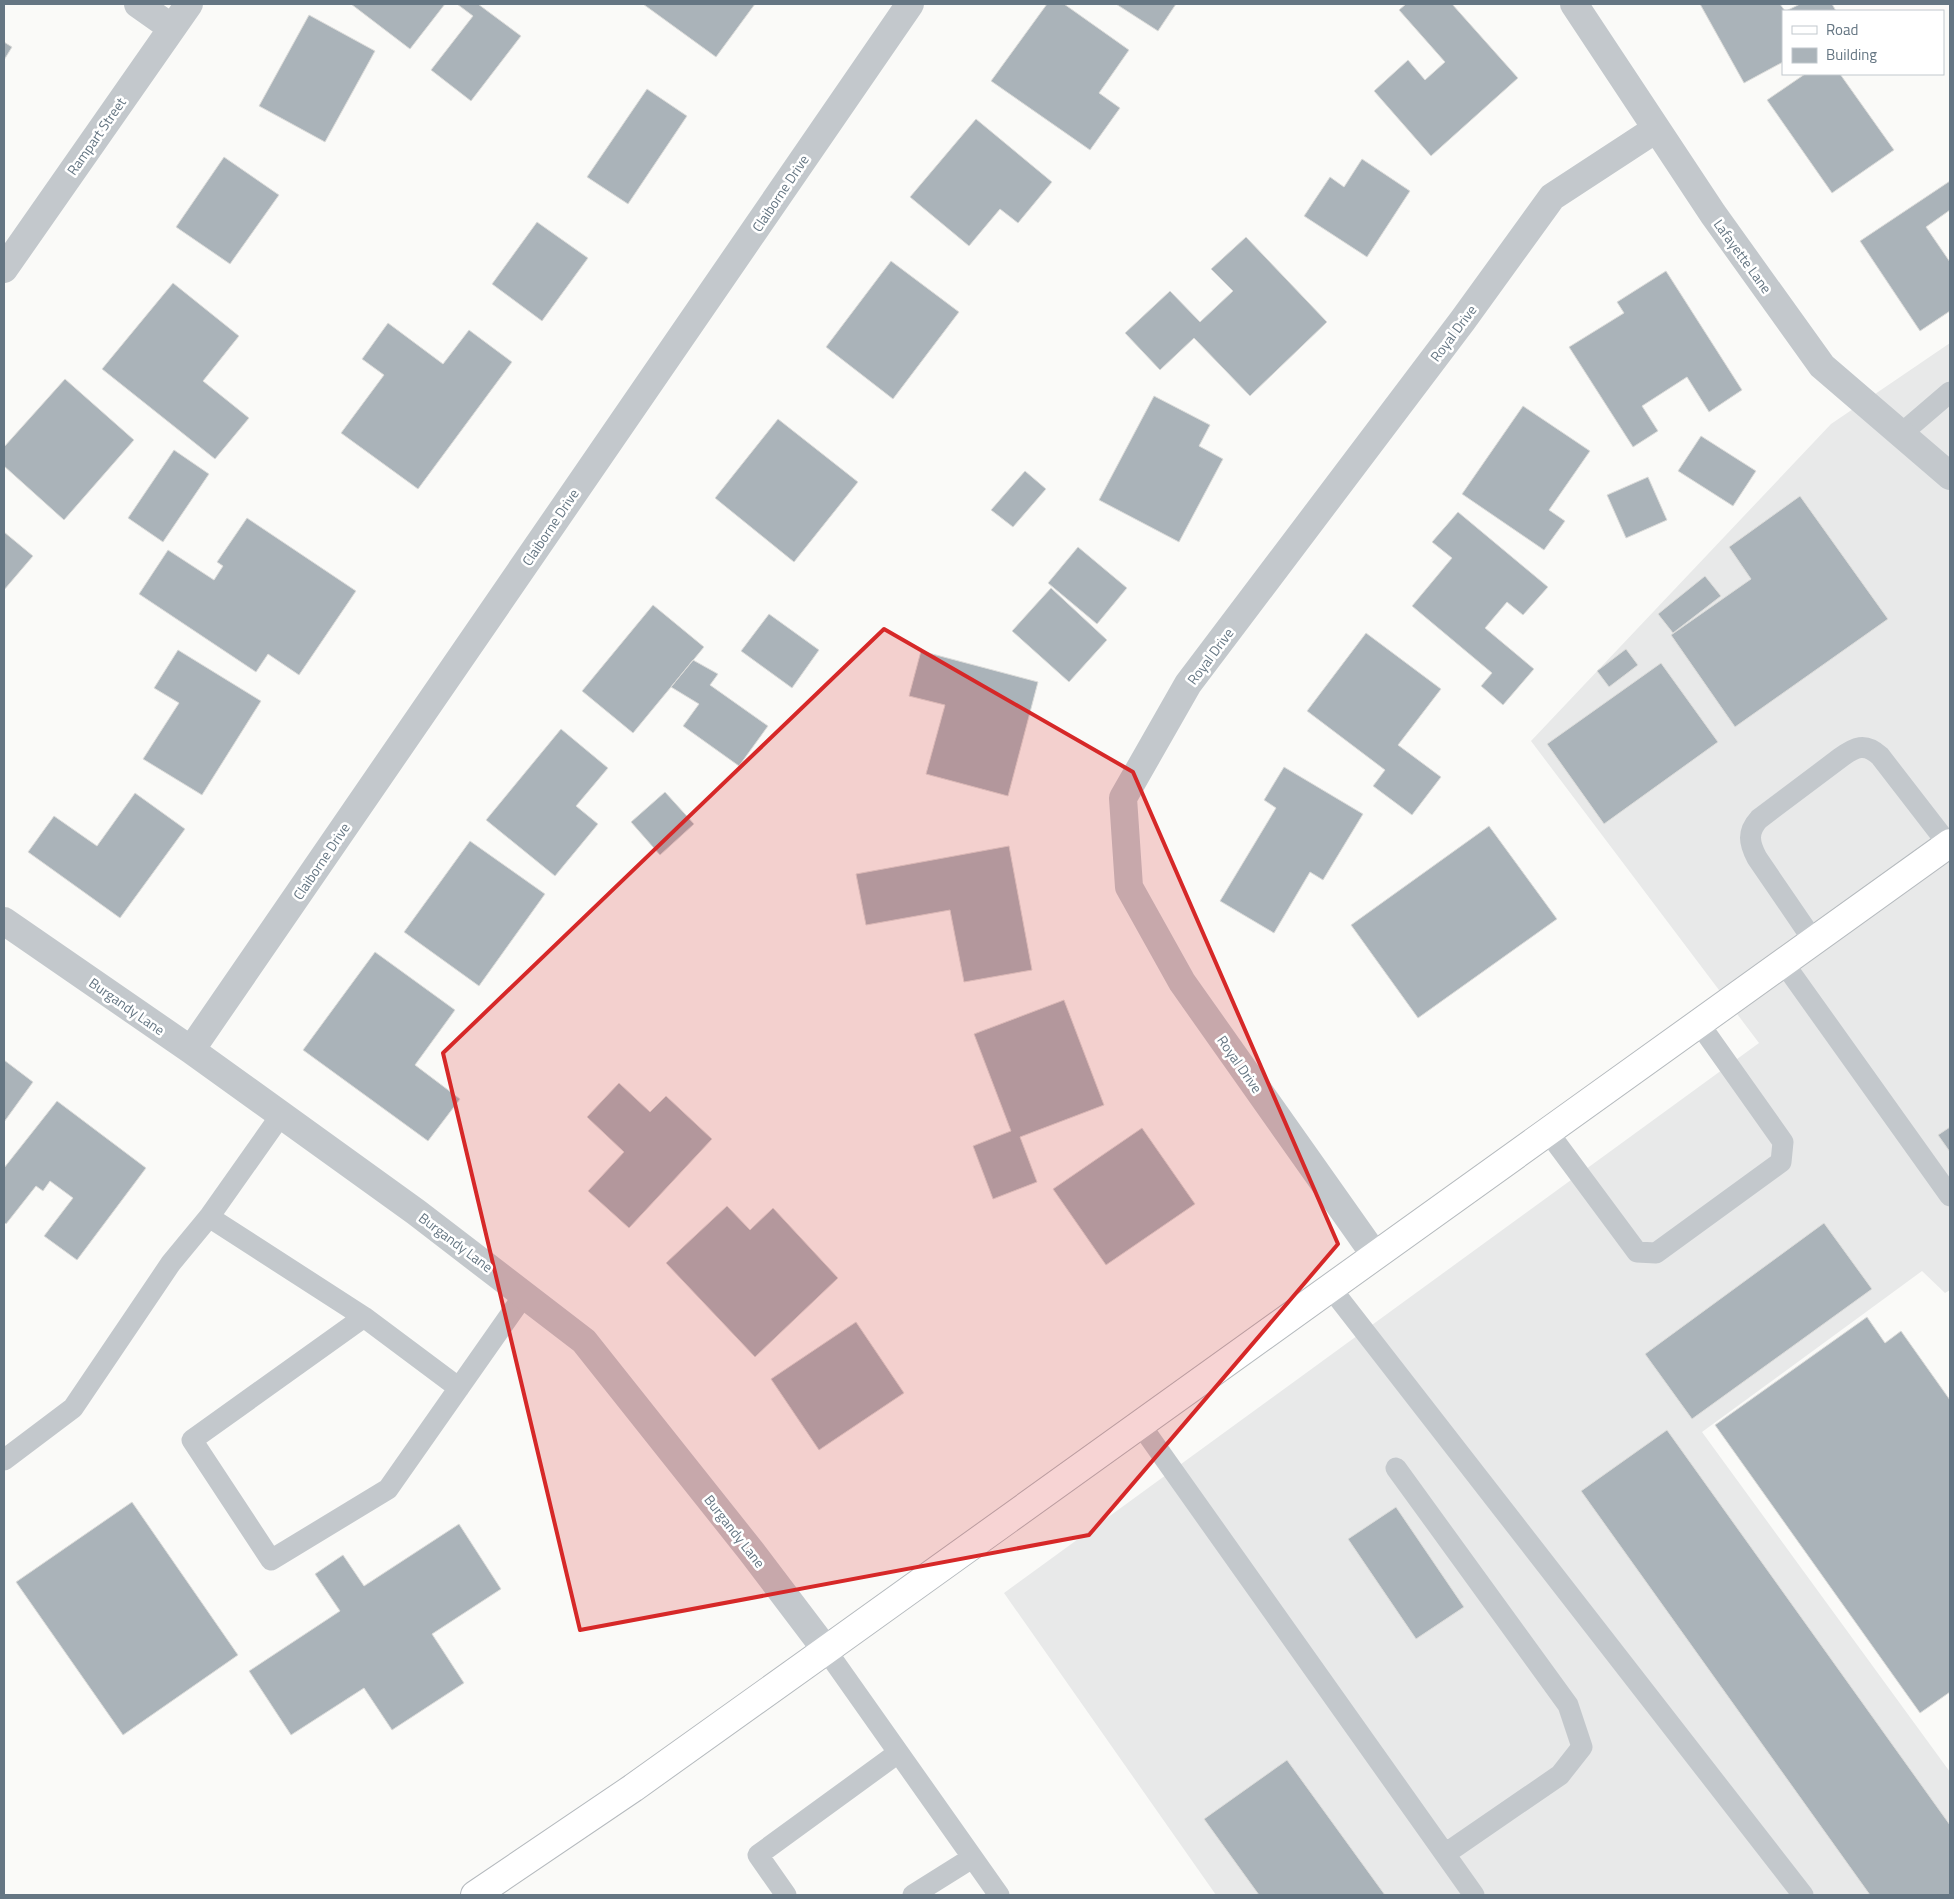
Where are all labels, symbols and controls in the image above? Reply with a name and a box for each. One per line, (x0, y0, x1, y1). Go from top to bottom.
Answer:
legend (1782, 10, 1944, 75)
text: Road (1826, 18, 1858, 41)
text: Building (1826, 43, 1877, 66)
street label: Rampart Street (61, 93, 131, 179)
street label: Claiborne Drive (746, 150, 814, 236)
street label: Lafayette Lane (1709, 215, 1777, 297)
street label: Royal Drive (1425, 300, 1481, 366)
street label: Claiborne Drive (516, 484, 584, 570)
street label: Royal Drive (1182, 623, 1238, 689)
street label: Claiborne Drive (287, 818, 355, 904)
street label: Burgandy Lane (85, 972, 169, 1040)
street label: Royal Drive (1212, 1031, 1268, 1097)
street label: Burgandy Lane (415, 1207, 497, 1277)
street label: Burgandy Lane (700, 1490, 770, 1572)

